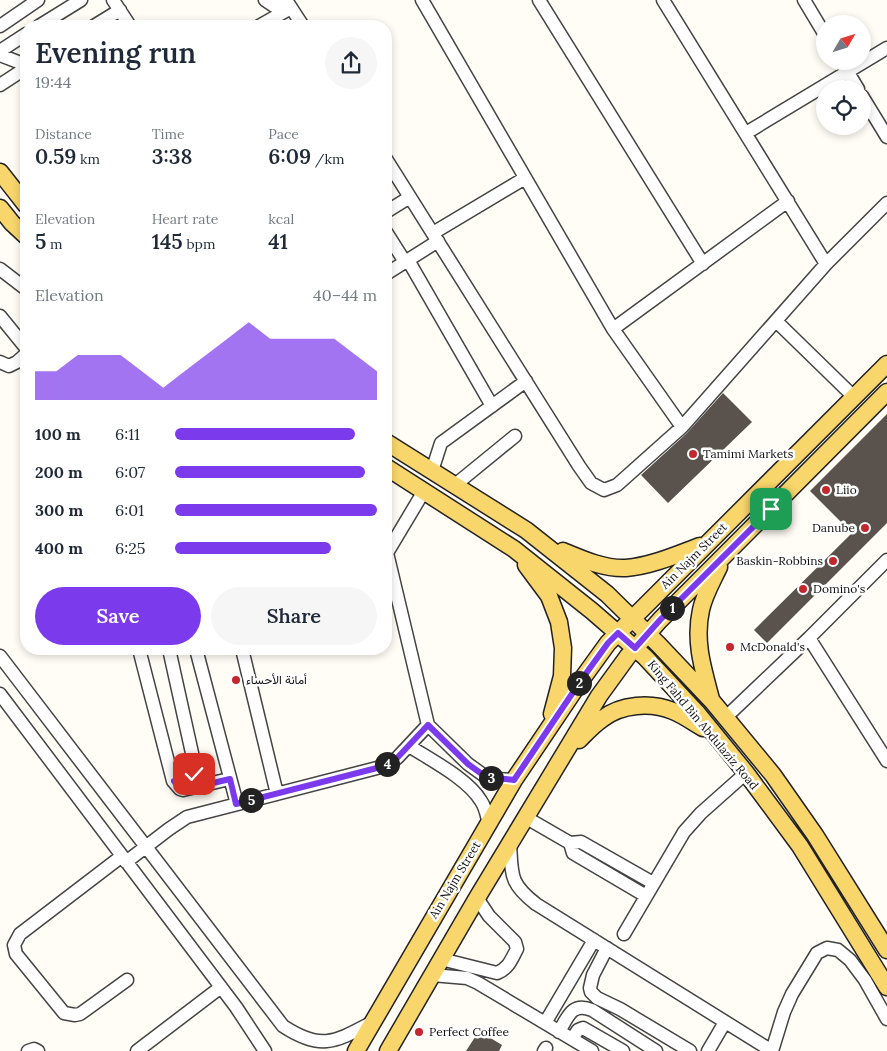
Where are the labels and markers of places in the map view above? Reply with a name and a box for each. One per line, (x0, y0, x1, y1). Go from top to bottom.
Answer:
place label: Tamimi Markets (703, 446, 794, 461)
marker: Tamimi Markets (687, 448, 699, 460)
place label: Liio (836, 482, 857, 497)
marker: Liio (820, 484, 832, 496)
pin (750, 488, 792, 530)
place label: Danube (812, 520, 855, 535)
marker: Danube (859, 522, 871, 534)
place label: Baskin-Robbins (736, 553, 823, 568)
marker: Baskin-Robbins (827, 555, 839, 567)
place label: Domino's (813, 581, 866, 596)
marker: Domino's (797, 583, 809, 595)
pin: 1 (660, 596, 684, 620)
place label: McDonald's (740, 639, 805, 654)
marker: McDonald's (724, 641, 736, 653)
pin: 2 (566, 670, 592, 696)
place label: أمانة الأحساء (246, 672, 307, 687)
marker: أمانة الأحساء (230, 674, 242, 686)
pin: 4 (374, 752, 400, 776)
pin (173, 753, 215, 795)
pin: 3 (478, 766, 504, 790)
pin: 5 (238, 788, 264, 812)
place label: Perfect Coffee (429, 1024, 509, 1039)
marker: Perfect Coffee (413, 1026, 425, 1038)

